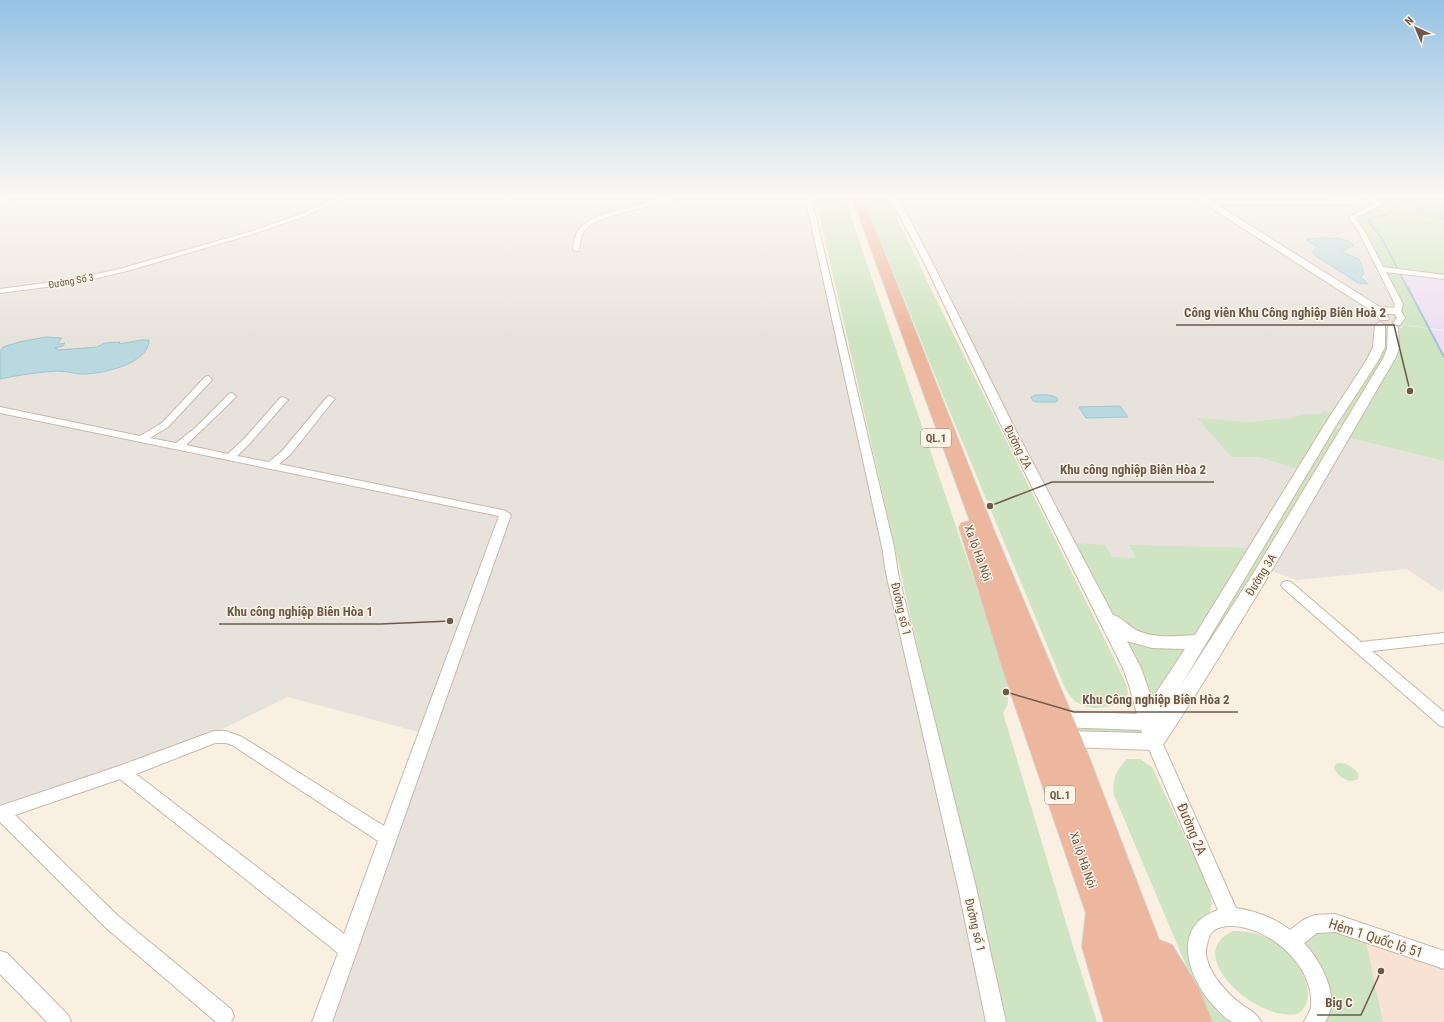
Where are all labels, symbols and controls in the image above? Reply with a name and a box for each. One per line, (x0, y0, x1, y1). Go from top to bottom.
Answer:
north arrow (1396, 8, 1436, 48)
text: N (1402, 14, 1417, 28)
street label: Đường Số 3 (47, 271, 95, 290)
callout: Công viên Khu Công nghiệp Biên Hoà 2 (1176, 300, 1394, 325)
text: Công viên Khu Công nghiệp Biên Hoà 2 (1184, 305, 1386, 320)
street label: Đường 2A (1001, 423, 1035, 471)
road number: QL.1 (921, 429, 951, 447)
callout: Khu công nghiệp Biên Hòa 2 (1052, 457, 1214, 482)
text: Khu công nghiệp Biên Hòa 2 (1060, 462, 1206, 477)
street label: Xa lộ Hà Nội (961, 523, 995, 583)
street label: Đường 3A (1243, 551, 1279, 599)
street label: Đường số 1 (888, 581, 914, 637)
callout: Khu công nghiệp Biên Hòa 1 (219, 599, 381, 624)
text: Khu công nghiệp Biên Hòa 1 (227, 604, 373, 619)
callout: Khu Công nghiệp Biên Hòa 2 (1074, 687, 1238, 712)
text: Khu Công nghiệp Biên Hòa 2 (1082, 692, 1230, 707)
road number: QL.1 (1045, 786, 1075, 804)
street label: Đường 2A (1174, 801, 1210, 857)
street label: Xa lộ Hà Nội (1067, 830, 1099, 890)
street label: Đường số 1 (962, 897, 988, 953)
street label: Hẻm 1 Quốc lộ 51 (1327, 915, 1425, 961)
callout: Big C (1317, 990, 1361, 1015)
text: Big C (1325, 995, 1353, 1010)

